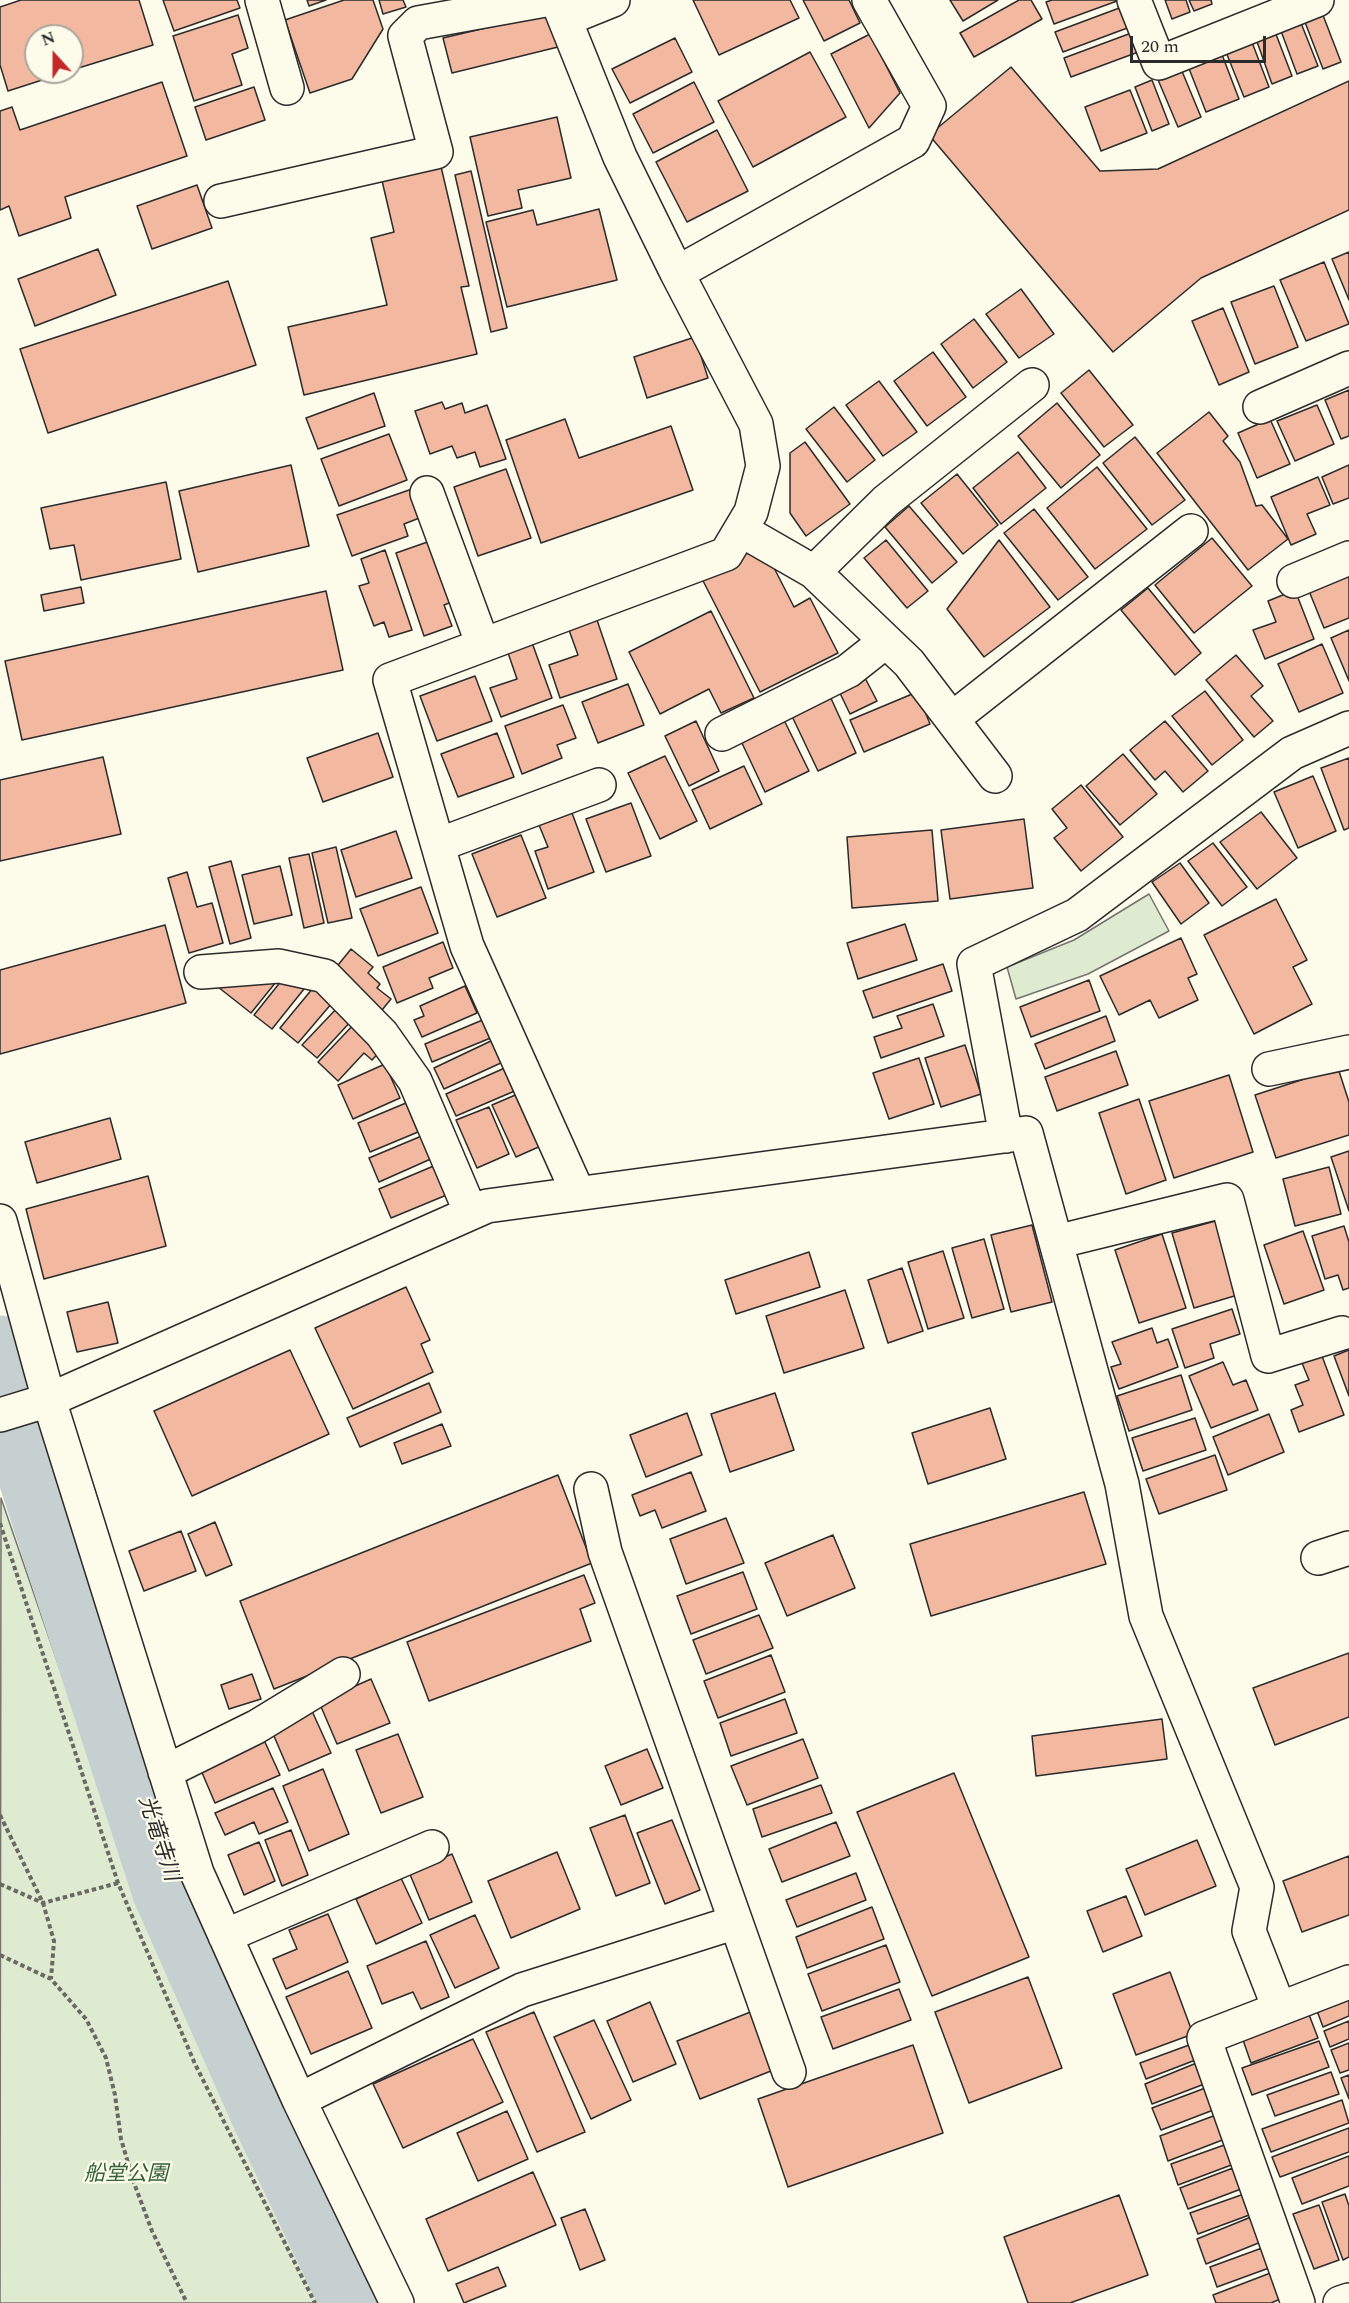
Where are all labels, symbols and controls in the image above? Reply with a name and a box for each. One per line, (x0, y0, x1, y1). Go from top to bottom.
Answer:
north arrow (24, 24, 84, 84)
scale bar (1133, 24, 1270, 62)
text: N (38, 26, 59, 53)
text: 20 m (1141, 33, 1179, 60)
water label: 光竜寺川 (131, 1793, 183, 1885)
park label: 船堂公園 (84, 2163, 168, 2189)

